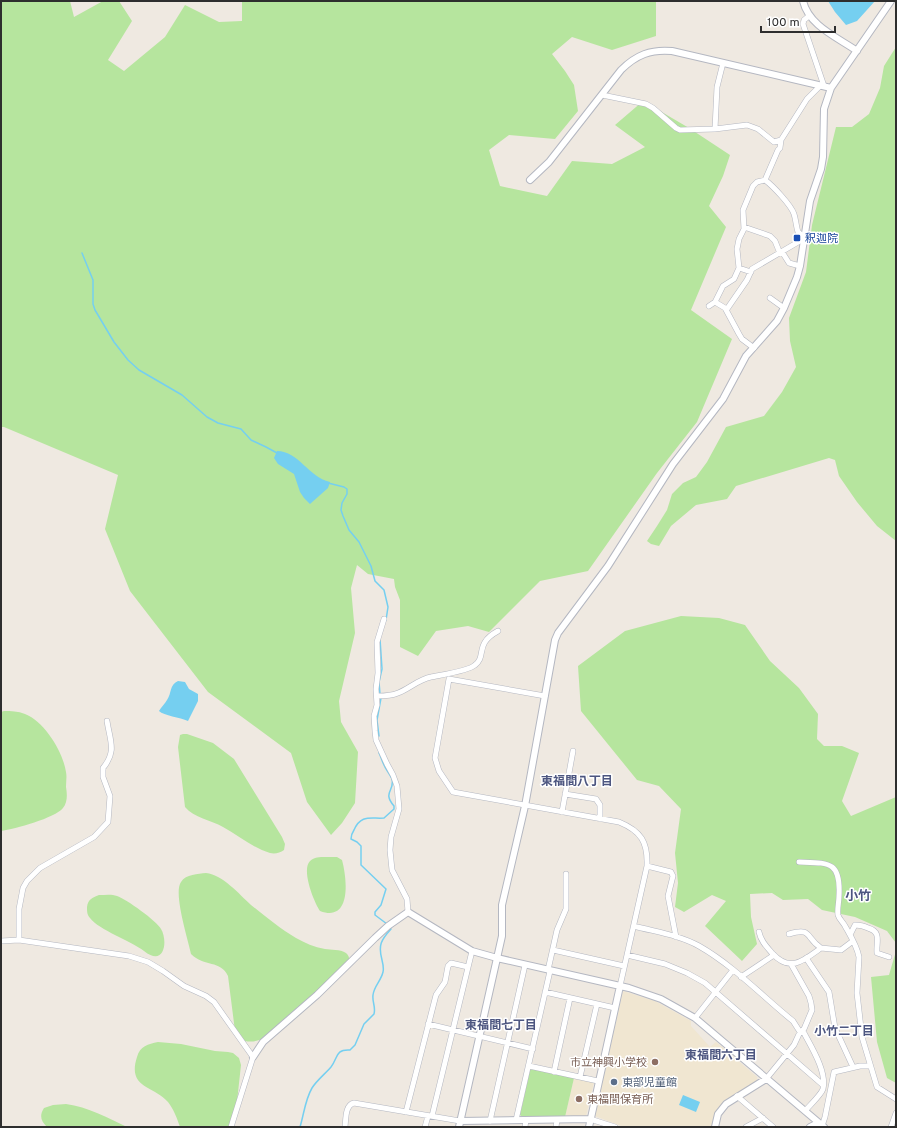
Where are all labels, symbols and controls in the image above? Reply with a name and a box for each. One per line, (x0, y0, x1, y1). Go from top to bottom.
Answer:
scale bar (761, 8, 835, 34)
text: 100 m (767, 15, 800, 31)
place label: 釈迦院 (805, 232, 838, 246)
marker: 釈迦院 (792, 233, 802, 243)
district label: 東福間八丁目 (541, 774, 613, 790)
district label: 小竹 (845, 888, 871, 905)
district label: 東福間七丁目 (465, 1018, 537, 1034)
district label: 小竹二丁目 (814, 1024, 874, 1040)
district label: 東福間六丁目 (685, 1048, 757, 1064)
place label: 市立神興小学校 (570, 1056, 647, 1070)
marker: 市立神興小学校 (650, 1057, 660, 1067)
place label: 東部児童館 (622, 1076, 677, 1090)
marker: 東部児童館 (609, 1077, 619, 1087)
place label: 東福間保育所 (587, 1093, 654, 1107)
marker: 東福間保育所 (574, 1094, 584, 1104)

